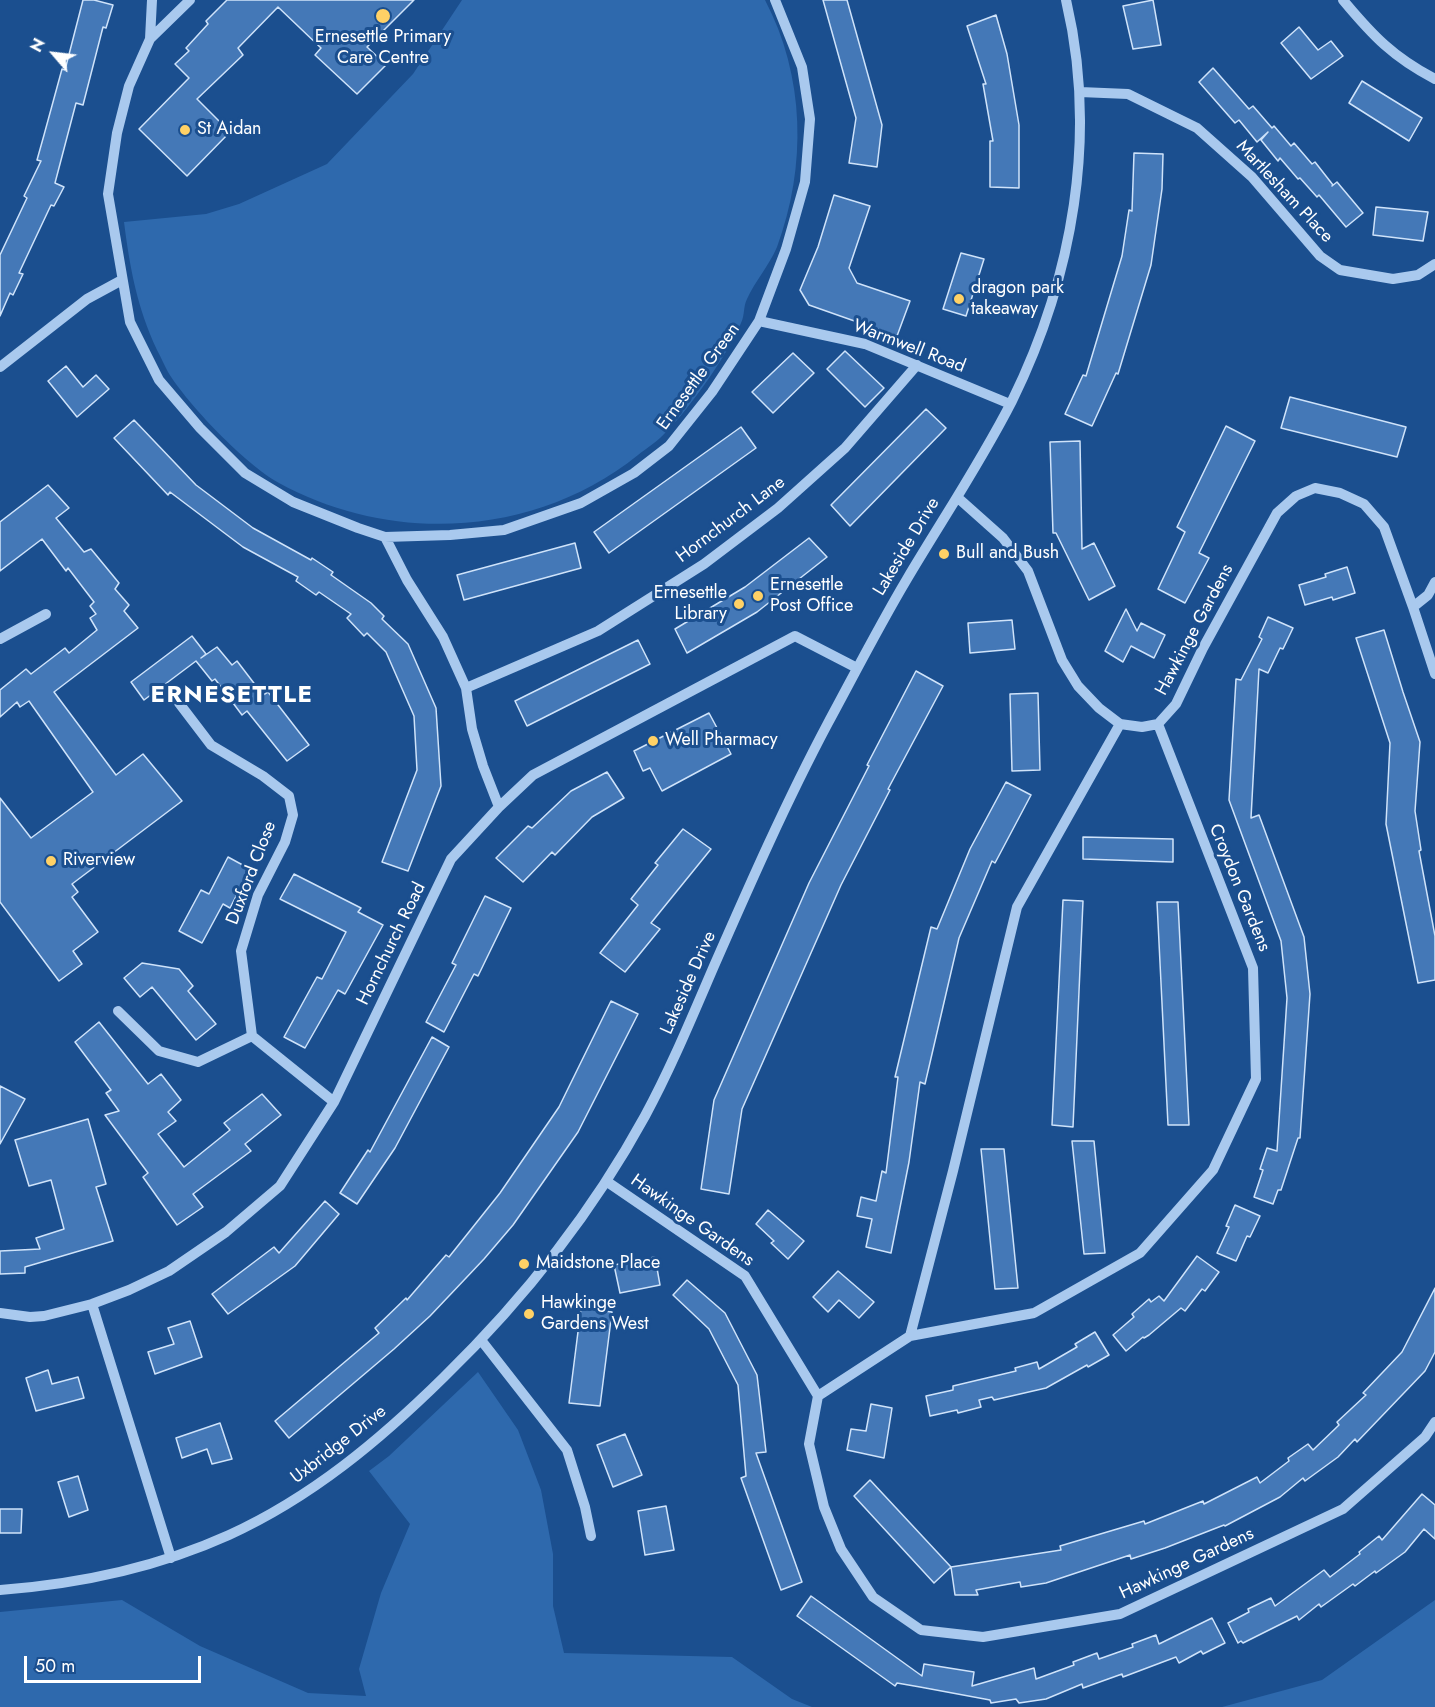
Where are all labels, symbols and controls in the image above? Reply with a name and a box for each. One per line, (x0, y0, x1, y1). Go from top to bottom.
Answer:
marker: Ernesettle Primary Care Centre (374, 7, 392, 25)
north arrow (24, 24, 84, 84)
place label: Ernesettle Primary Care Centre (315, 27, 451, 70)
text: N (25, 34, 51, 56)
place label: St Aidan (197, 119, 262, 141)
marker: St Aidan (178, 123, 192, 137)
street label: Martlesham Place (1231, 136, 1337, 248)
place label: dragon park takeaway (971, 278, 1064, 320)
marker: dragon park takeaway (952, 292, 966, 306)
street label: Warmwell Road (850, 316, 968, 378)
street label: Ernesettle Green (653, 319, 745, 435)
street label: Hornchurch Lane (672, 472, 790, 568)
street label: Lakeside Drive (869, 494, 945, 600)
place label: Bull and Bush (956, 543, 1059, 565)
marker: Bull and Bush (937, 547, 951, 561)
street label: Hawkinge Gardens (1151, 561, 1239, 699)
place label: Ernesettle Post Office (770, 575, 853, 618)
place label: Ernesettle Library (654, 583, 727, 626)
marker: Ernesettle Post Office (751, 589, 765, 603)
marker: Ernesettle Library (732, 597, 746, 611)
district label: ERNESETTLE (151, 682, 313, 710)
place label: Well Pharmacy (665, 730, 778, 752)
marker: Well Pharmacy (646, 734, 660, 748)
street label: Duxford Close (222, 818, 282, 928)
street label: Croydon Gardens (1204, 821, 1274, 955)
place label: Riverview (63, 850, 135, 872)
marker: Riverview (44, 854, 58, 868)
street label: Hornchurch Road (353, 879, 431, 1009)
street label: Lakeside Drive (657, 928, 721, 1038)
street label: Hawkinge Gardens (626, 1170, 758, 1272)
place label: Maidstone Place (536, 1253, 660, 1275)
marker: Maidstone Place (517, 1257, 531, 1271)
place label: Hawkinge Gardens West (541, 1293, 649, 1336)
marker: Hawkinge Gardens West (522, 1307, 536, 1321)
street label: Uxbridge Drive (287, 1401, 391, 1489)
street label: Hawkinge Gardens (1116, 1523, 1258, 1605)
scale bar (27, 1644, 204, 1682)
text: 50 m (35, 1653, 75, 1679)

